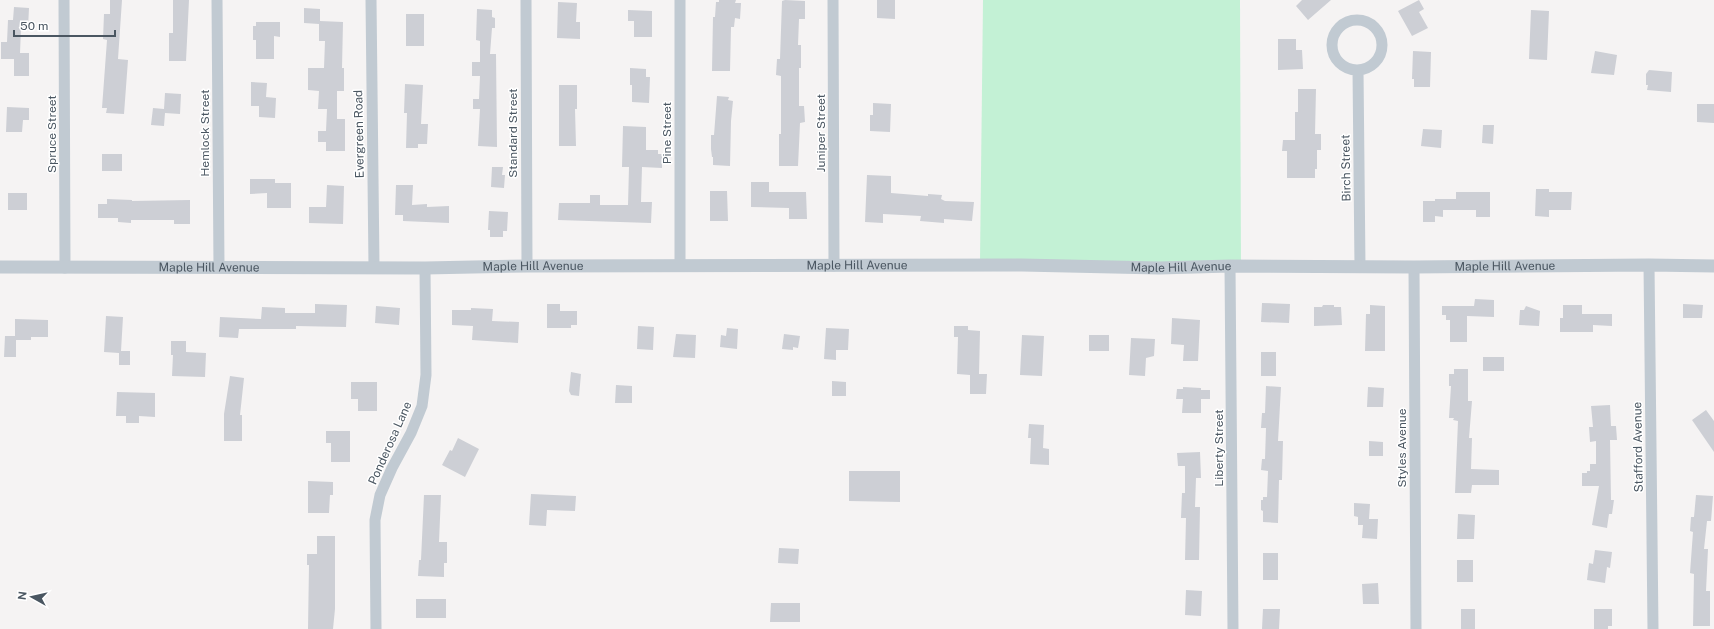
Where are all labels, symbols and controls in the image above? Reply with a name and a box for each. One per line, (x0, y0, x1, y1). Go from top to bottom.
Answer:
scale bar (14, 12, 115, 38)
text: 50 m (20, 19, 48, 33)
street label: Standard Street (506, 88, 520, 178)
street label: Hemlock Street (198, 89, 212, 177)
street label: Evergreen Road (351, 90, 367, 178)
street label: Juniper Street (814, 94, 828, 172)
street label: Spruce Street (45, 95, 59, 173)
street label: Pine Street (660, 102, 674, 164)
street label: Birch Street (1338, 134, 1354, 202)
street label: Maple Hill Avenue (806, 258, 908, 272)
street label: Maple Hill Avenue (482, 259, 584, 274)
street label: Maple Hill Avenue (1130, 259, 1232, 275)
street label: Maple Hill Avenue (1454, 259, 1556, 274)
street label: Maple Hill Avenue (159, 260, 260, 275)
street label: Ponderosa Lane (365, 399, 415, 487)
street label: Stafford Avenue (1630, 401, 1646, 492)
street label: Styles Avenue (1395, 408, 1409, 488)
street label: Liberty Street (1212, 409, 1226, 487)
north arrow (12, 577, 52, 617)
text: N (16, 591, 29, 601)

